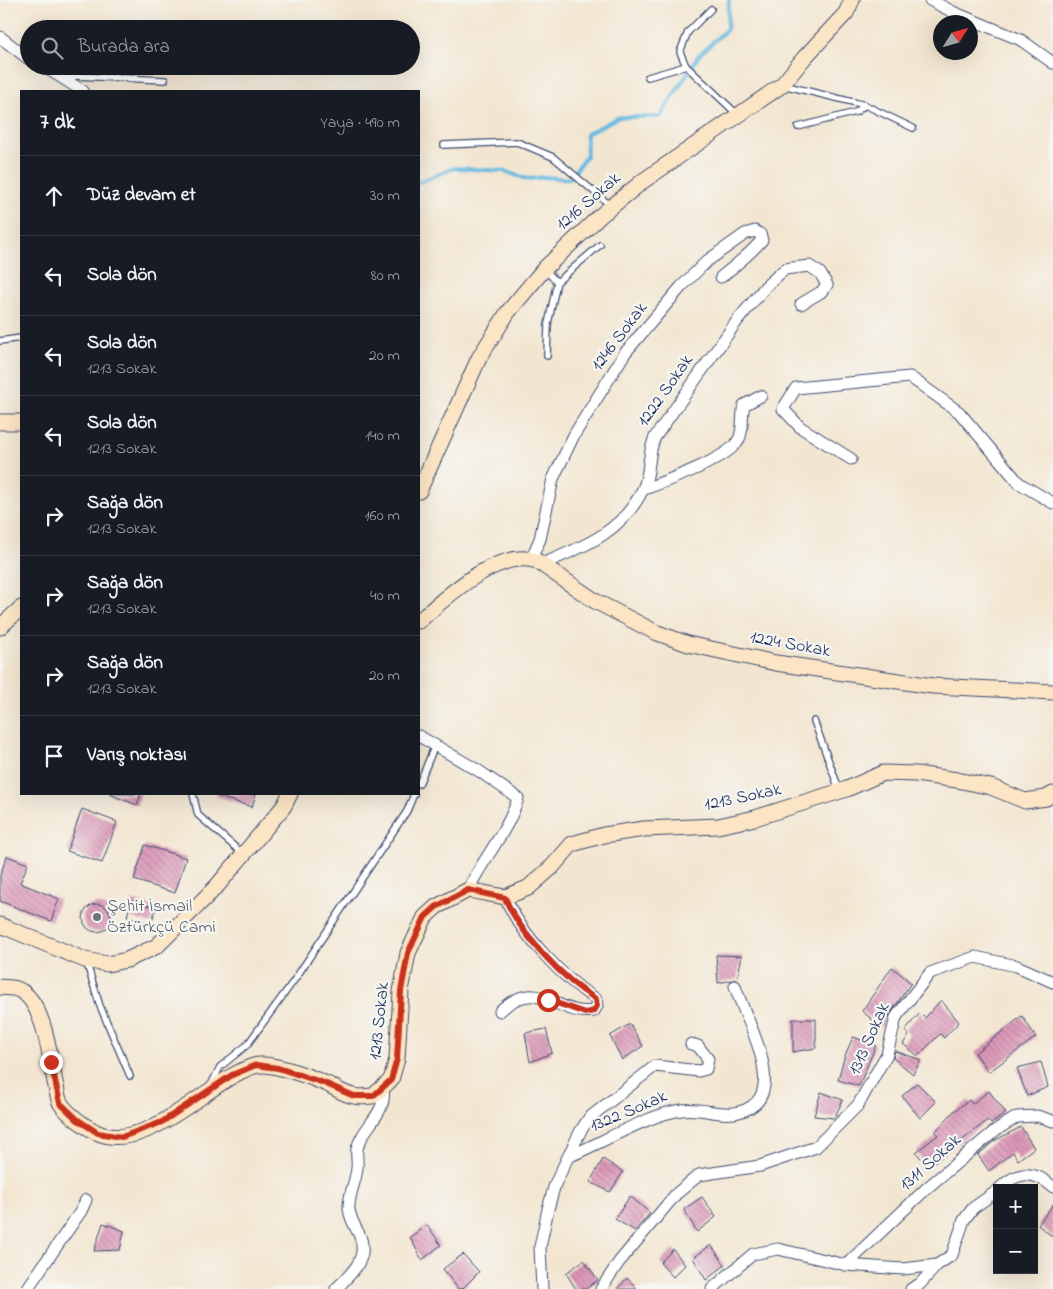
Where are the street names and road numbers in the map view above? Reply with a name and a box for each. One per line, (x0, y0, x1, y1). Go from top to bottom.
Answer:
street label: 1216 Sokak (551, 166, 627, 238)
street label: 1246 Sokak (585, 297, 655, 377)
street label: 1222 Sokak (632, 349, 700, 432)
street label: 1224 Sokak (748, 625, 832, 665)
street label: 1213 Sokak (702, 777, 784, 819)
street label: 1213 Sokak (363, 981, 397, 1061)
street label: 1313 Sokak (843, 999, 898, 1079)
street label: 1322 Sokak (586, 1084, 672, 1140)
street label: 1311 Sokak (894, 1128, 968, 1198)

